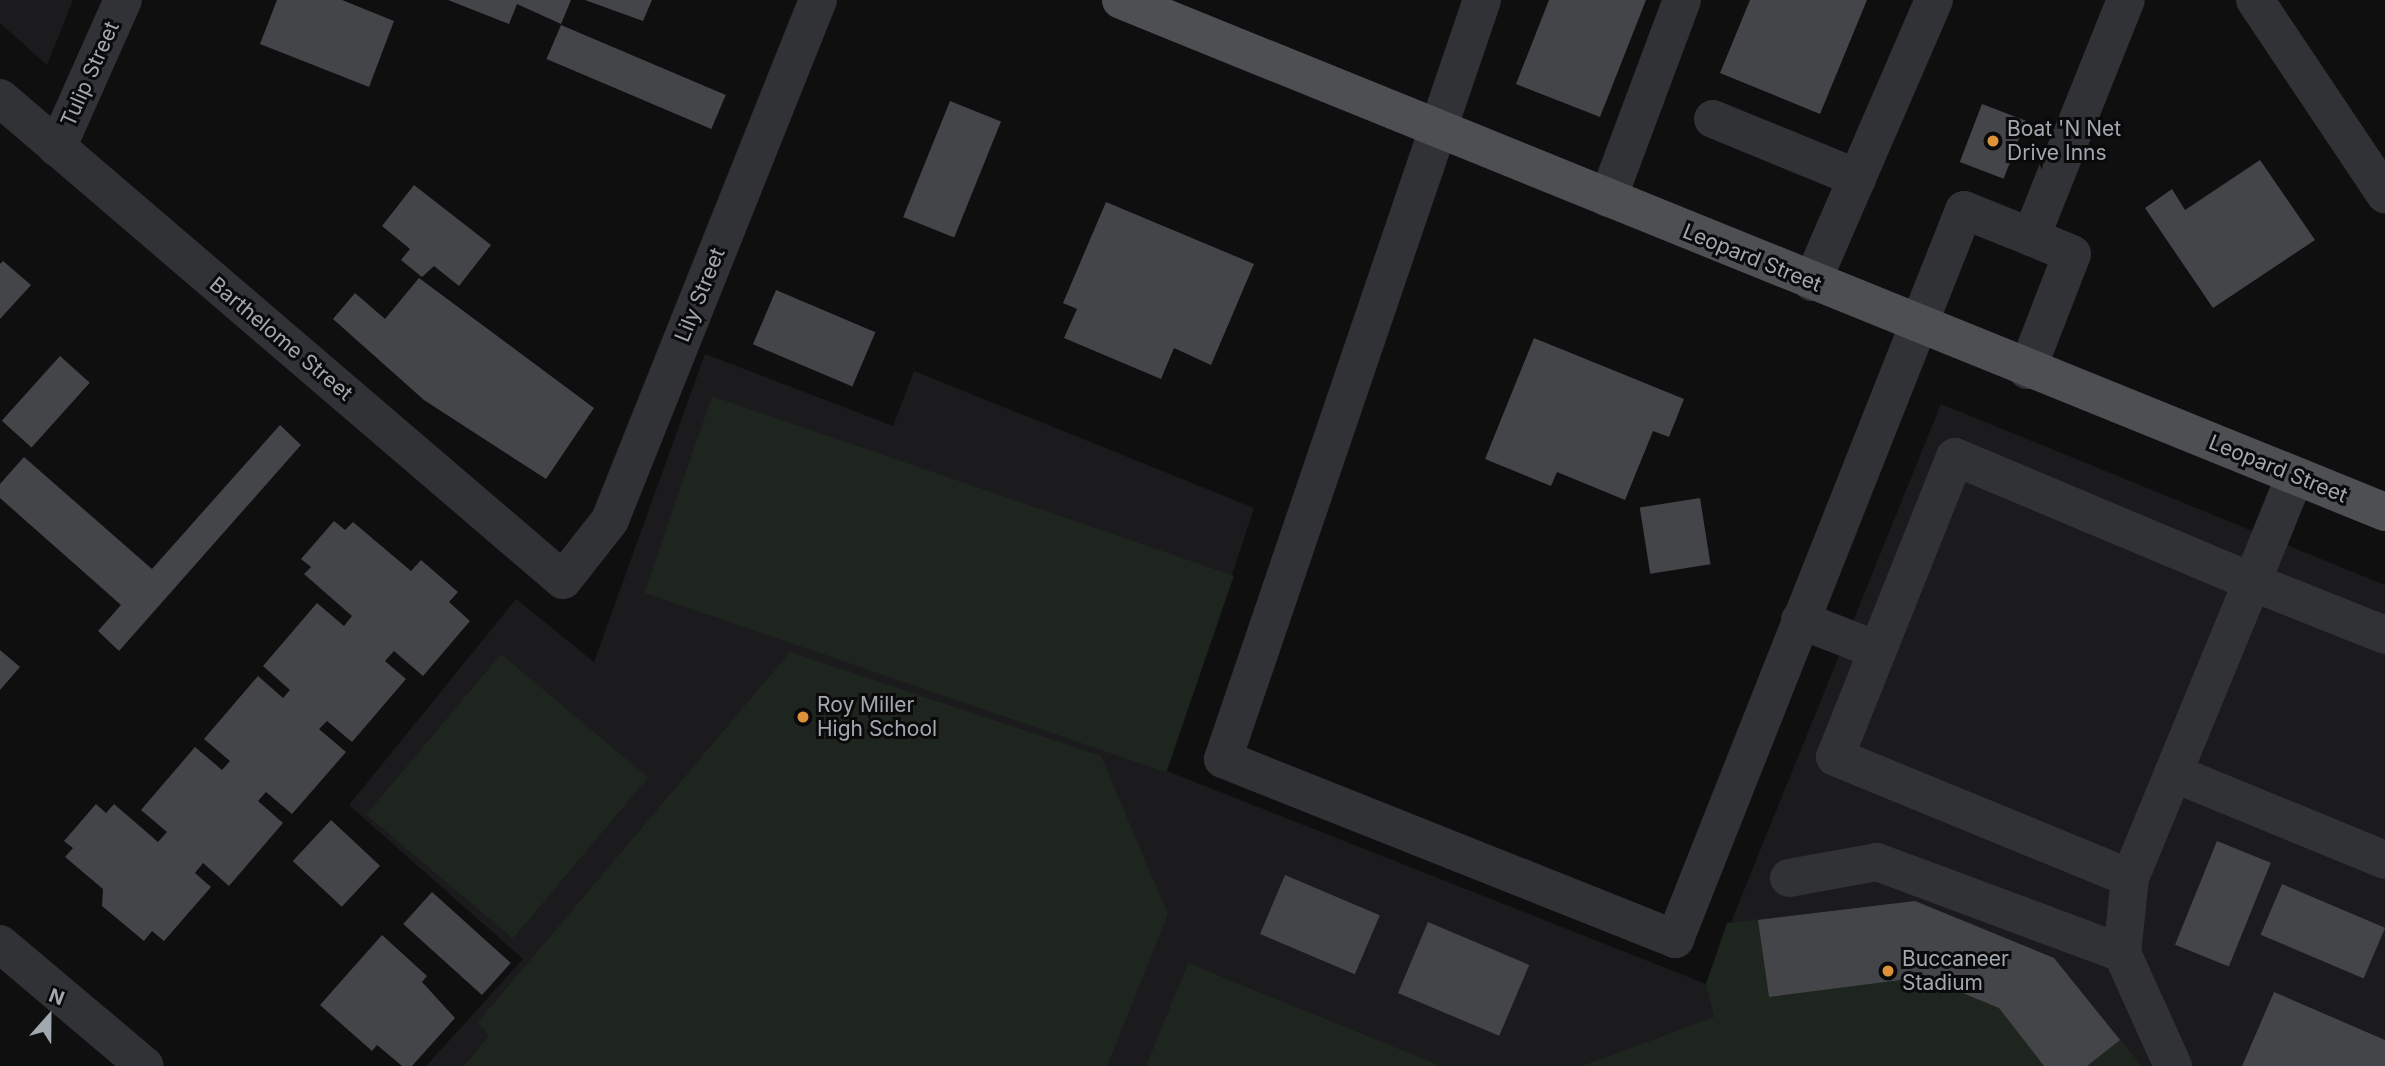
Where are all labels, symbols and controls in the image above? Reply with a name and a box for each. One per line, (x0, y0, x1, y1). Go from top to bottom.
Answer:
street label: Tulip Street (56, 17, 124, 131)
place label: Boat 'N Net Drive Inns (2007, 116, 2121, 166)
marker: Boat 'N Net Drive Inns (1985, 133, 2001, 149)
street label: Leopard Street (1679, 219, 1825, 297)
street label: Lily Street (670, 244, 730, 346)
street label: Barthelome Street (204, 272, 358, 406)
street label: Leopard Street (2205, 430, 2351, 508)
place label: Roy Miller High School (817, 692, 937, 742)
marker: Roy Miller High School (795, 709, 811, 725)
place label: Buccaneer Stadium (1902, 946, 2009, 996)
marker: Buccaneer Stadium (1880, 963, 1896, 979)
north arrow (14, 982, 84, 1052)
text: N (46, 984, 68, 1010)

